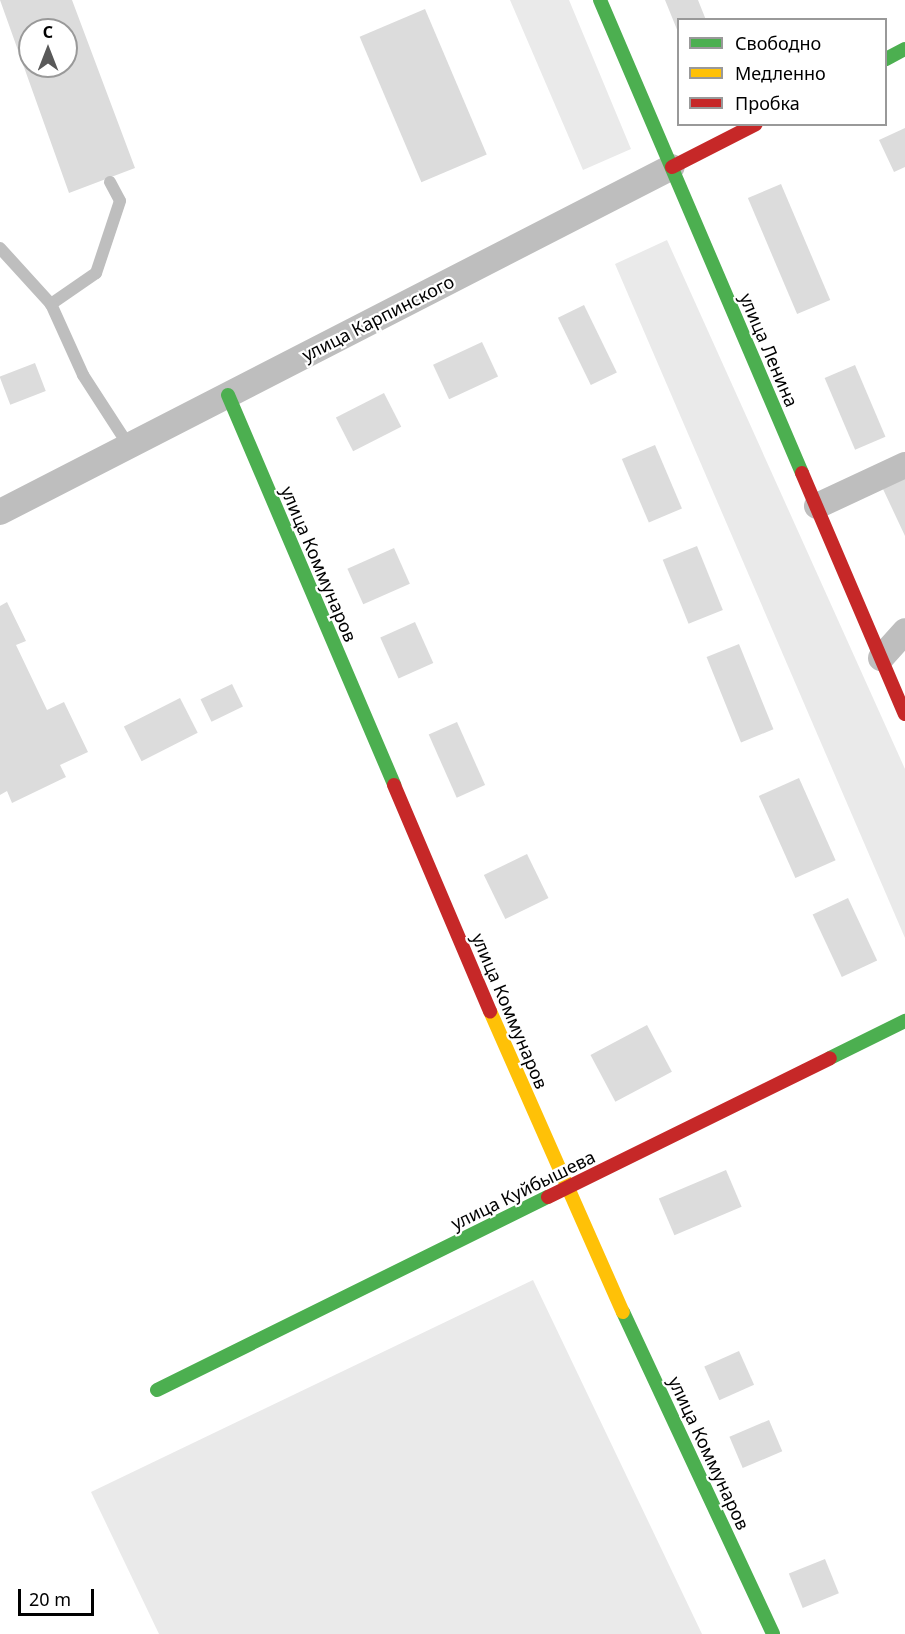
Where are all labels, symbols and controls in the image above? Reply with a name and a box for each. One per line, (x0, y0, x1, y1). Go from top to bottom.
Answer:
north arrow (18, 18, 78, 78)
legend (677, 18, 887, 126)
text: С (43, 21, 53, 43)
text: Свободно (735, 31, 821, 55)
text: Медленно (735, 61, 826, 85)
text: Пробка (735, 91, 800, 115)
street label: улица Карпинского (298, 270, 458, 366)
street label: улица Ленина (735, 290, 803, 410)
street label: улица Коммунаров (276, 483, 362, 645)
street label: улица Коммунаров (467, 930, 553, 1092)
street label: улица Куйбышева (447, 1146, 599, 1234)
street label: улица Коммунаров (664, 1373, 754, 1533)
scale bar (21, 1577, 98, 1615)
text: 20 m (29, 1587, 71, 1611)

